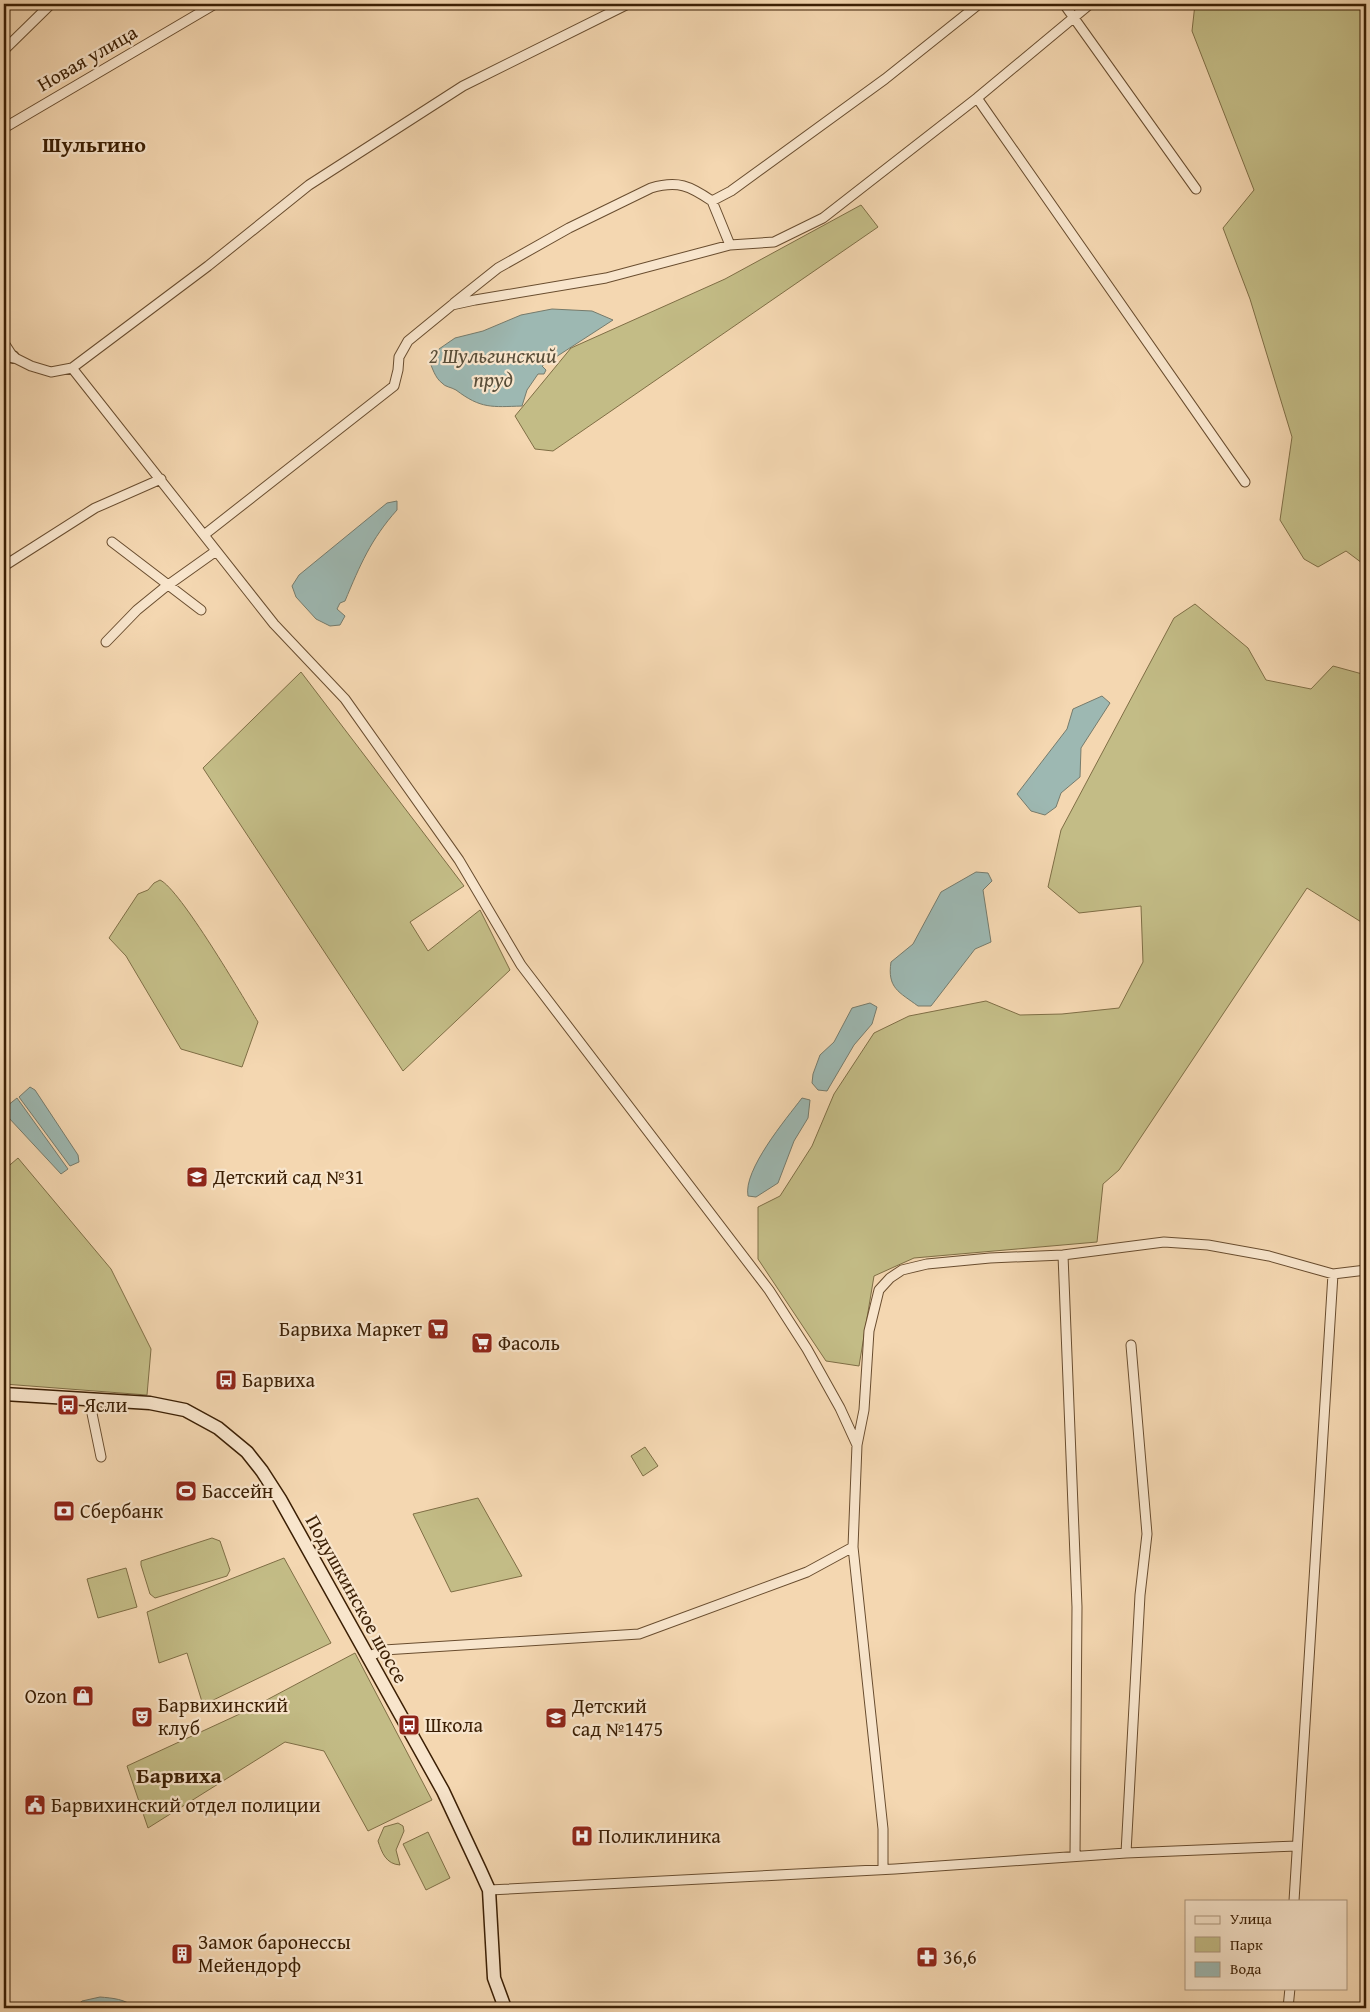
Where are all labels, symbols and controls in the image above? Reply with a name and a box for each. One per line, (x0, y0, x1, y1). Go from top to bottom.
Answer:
street label: Новая улица (31, 17, 143, 98)
district label: Шульгино (42, 128, 146, 160)
water label: 2 Шульгинский пруд (428, 340, 557, 395)
place label: Детский сад №31 (212, 1162, 364, 1191)
school or university icon: Детский сад №31 (185, 1165, 209, 1189)
place label: Барвиха Маркет (279, 1314, 422, 1343)
supermarket icon: Барвиха Маркет (426, 1317, 450, 1341)
place label: Фасоль (498, 1328, 560, 1357)
supermarket icon: Фасоль (470, 1331, 494, 1355)
place label: Барвиха (242, 1365, 315, 1394)
bus stop icon: Барвиха (214, 1368, 238, 1392)
place label: Ясли (83, 1390, 128, 1419)
bus stop icon: Ясли (56, 1393, 80, 1417)
place label: Бассейн (202, 1476, 274, 1505)
sports icon: Бассейн (174, 1479, 198, 1503)
place label: Сбербанк (80, 1496, 164, 1525)
bank icon: Сбербанк (52, 1499, 76, 1523)
street label: Подушкинское шоссе (299, 1509, 416, 1688)
place label: Ozon (25, 1681, 67, 1710)
shop icon: Ozon (71, 1684, 95, 1708)
place label: Барвихинский клуб (158, 1690, 288, 1742)
place label: Детский сад №1475 (571, 1691, 663, 1743)
theatre icon: Барвихинский клуб (130, 1705, 154, 1729)
school or university icon: Детский сад №1475 (544, 1706, 568, 1730)
place label: Школа (425, 1710, 483, 1739)
bus stop icon: Школа (397, 1713, 421, 1737)
district label: Барвиха (136, 1759, 223, 1791)
place label: Барвихинский отдел полиции (51, 1790, 321, 1819)
public building icon: Барвихинский отдел полиции (23, 1793, 47, 1817)
place label: Поликлиника (598, 1821, 721, 1850)
hospital icon: Поликлиника (570, 1824, 594, 1848)
legend (1185, 1900, 1348, 1990)
text: Улица (1230, 1908, 1273, 1929)
place label: Замок баронессы Мейендорф (198, 1927, 351, 1979)
text: Парк (1230, 1934, 1263, 1955)
building icon: Замок баронессы Мейендорф (170, 1942, 194, 1966)
place label: 36,6 (943, 1942, 977, 1971)
pharmacy icon: 36,6 (915, 1945, 939, 1969)
text: Вода (1230, 1958, 1262, 1979)

